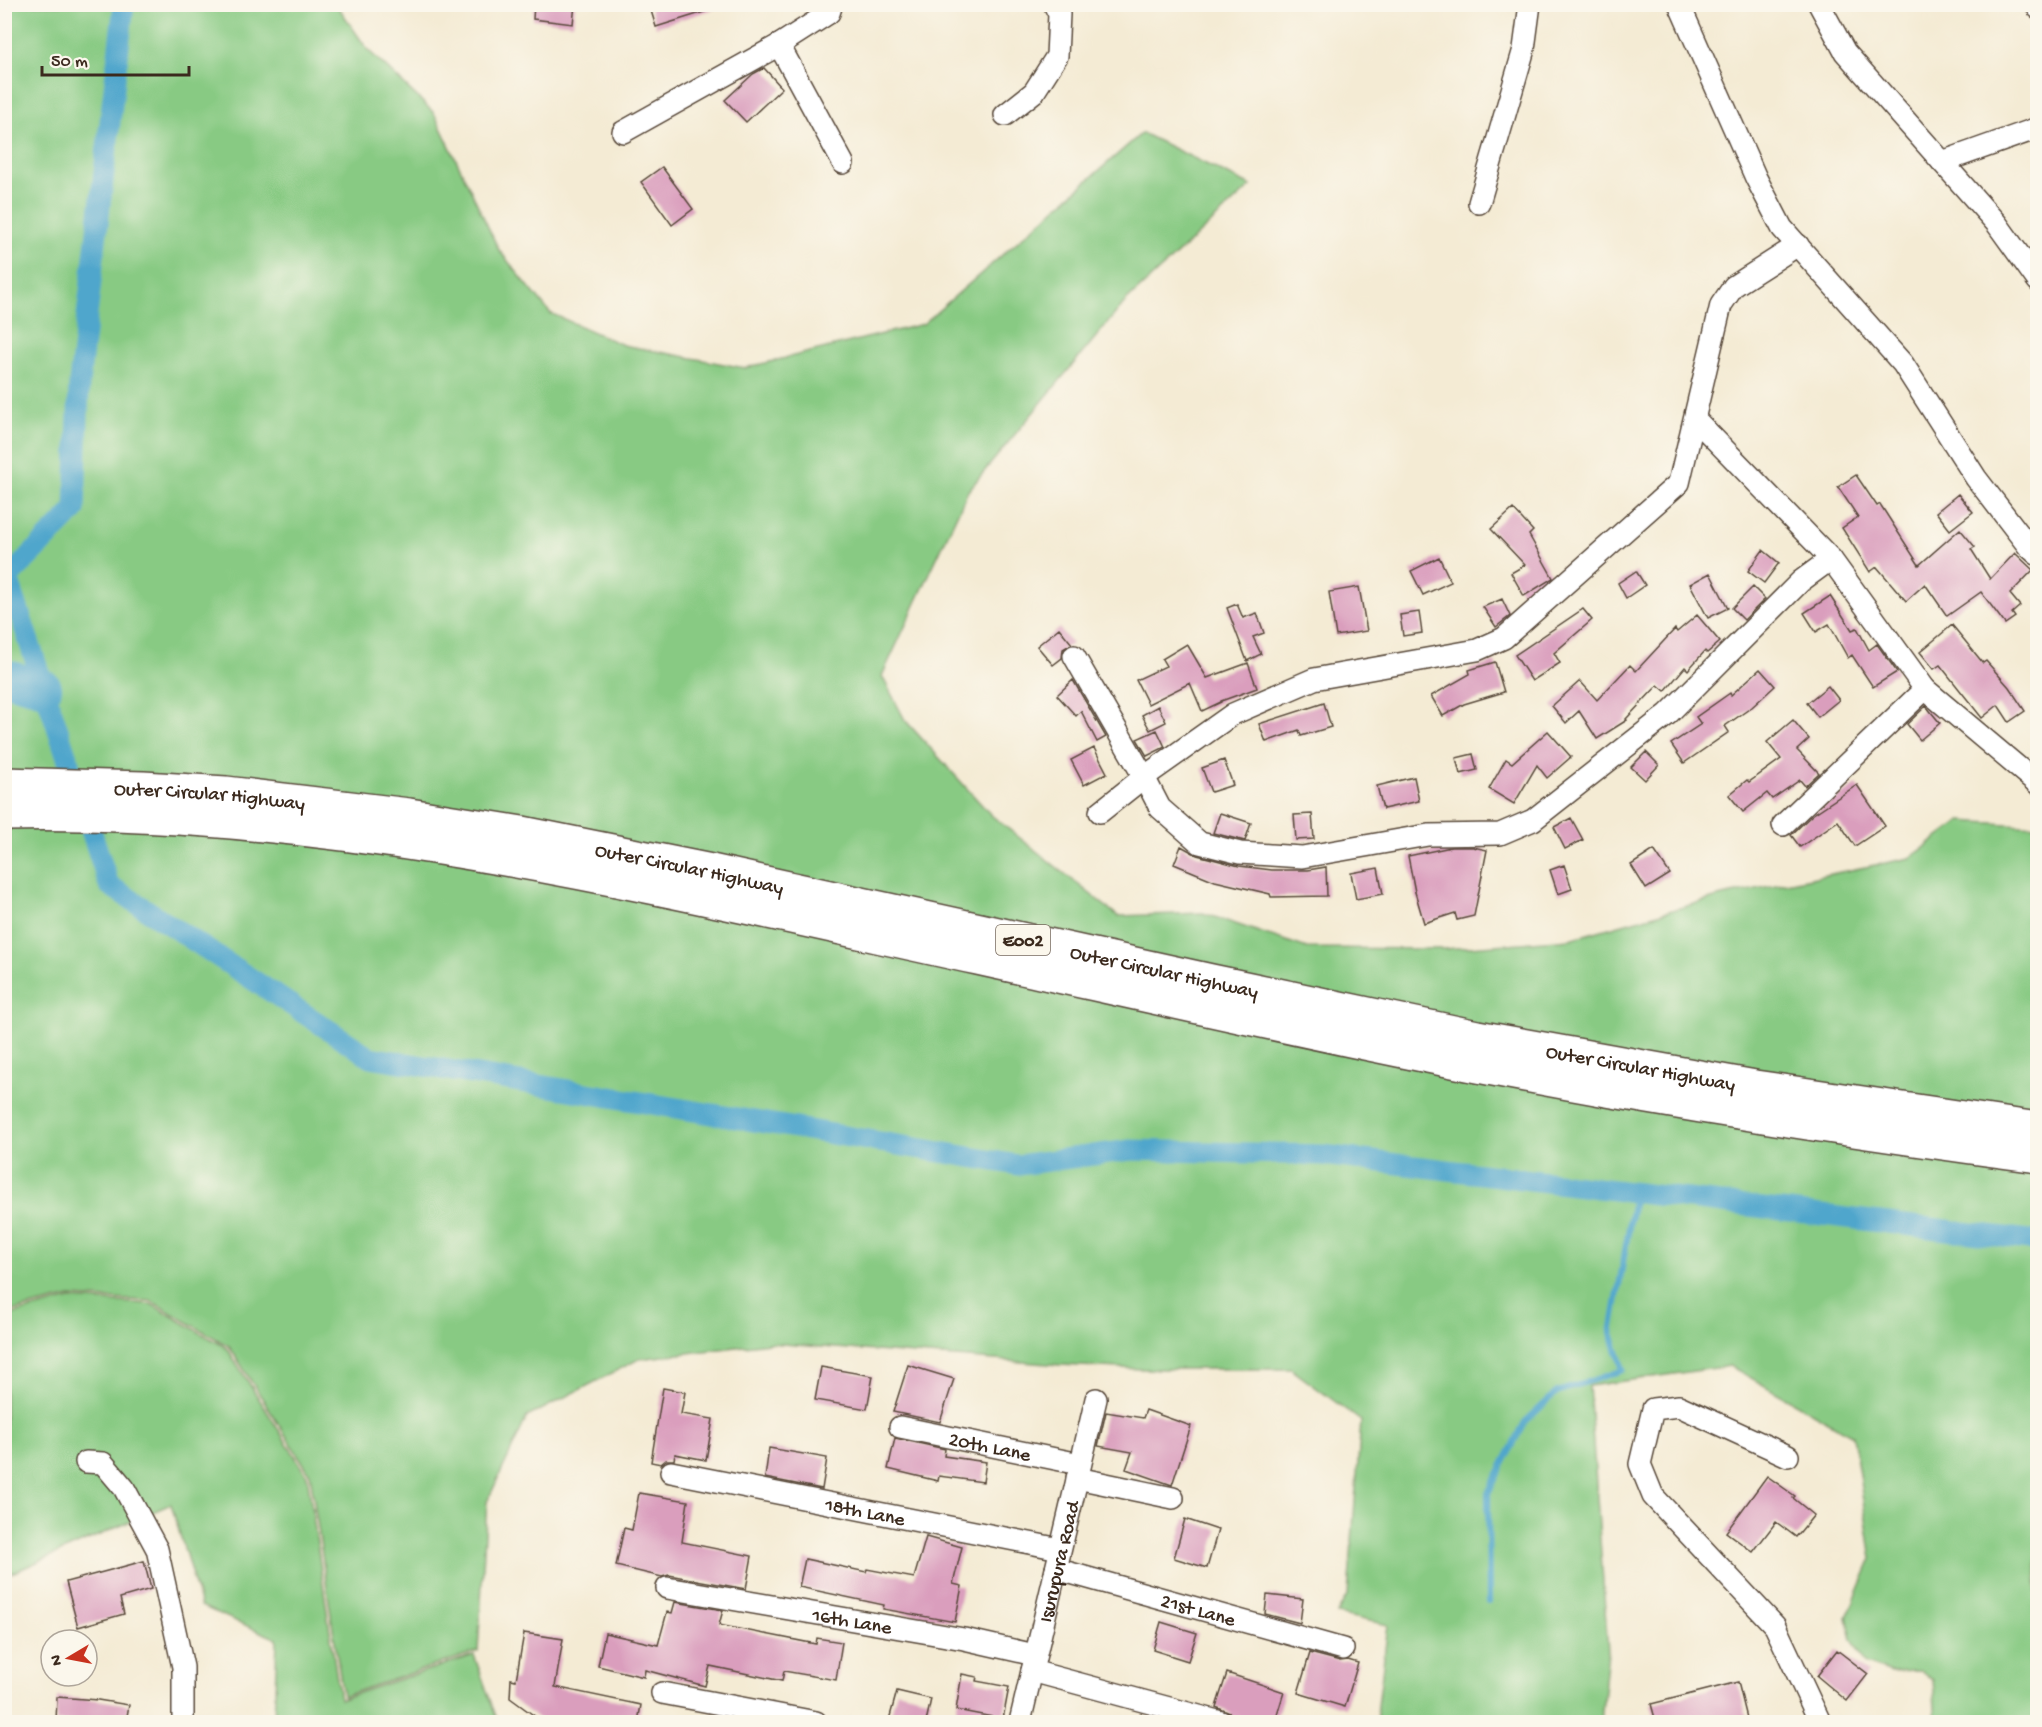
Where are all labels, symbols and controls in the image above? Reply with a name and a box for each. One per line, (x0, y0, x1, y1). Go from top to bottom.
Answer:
scale bar (42, 39, 189, 77)
text: 50 m (51, 52, 88, 73)
street label: Outer Circular Highway (114, 779, 306, 817)
street label: Outer Circular Highway (593, 840, 785, 902)
road number: E002 (996, 925, 1050, 955)
street label: Outer Circular Highway (1067, 942, 1260, 1005)
street label: Outer Circular Highway (1544, 1042, 1737, 1098)
street label: 20th Lane (946, 1429, 1033, 1469)
street label: 18th Lane (822, 1495, 907, 1533)
street label: Isurupura Road (1036, 1497, 1087, 1625)
street label: 21st Lane (1158, 1591, 1238, 1634)
street label: 16th Lane (809, 1605, 894, 1641)
north arrow (39, 1628, 99, 1688)
text: N (47, 1653, 68, 1667)

